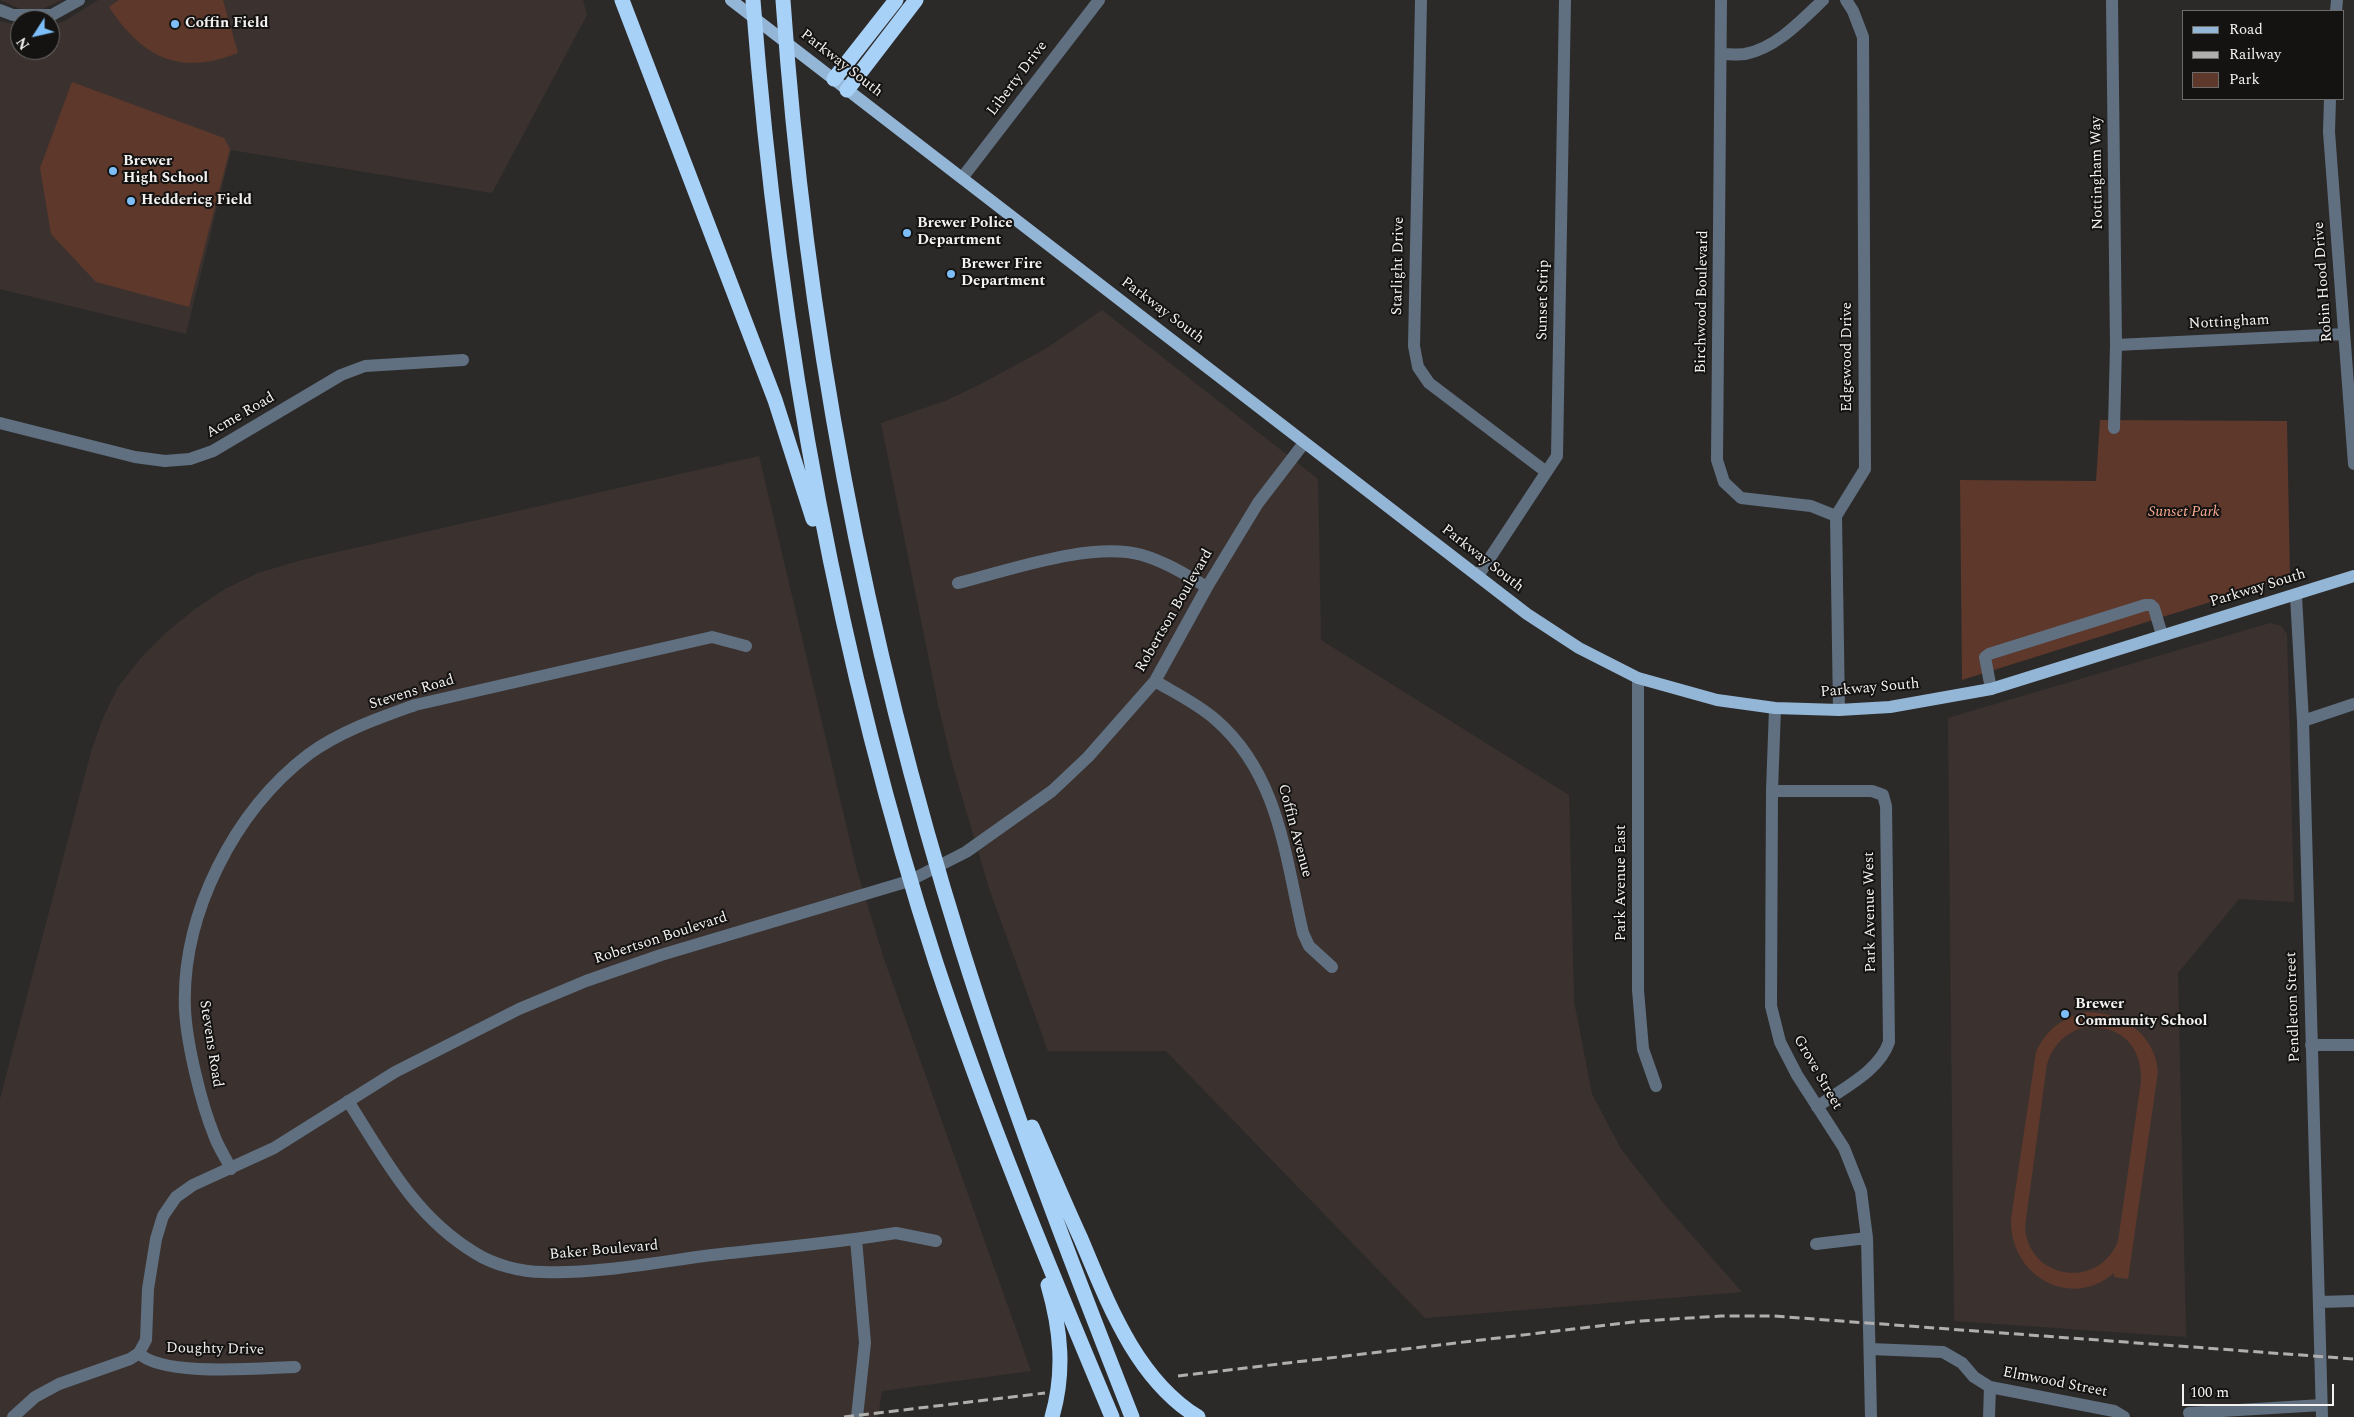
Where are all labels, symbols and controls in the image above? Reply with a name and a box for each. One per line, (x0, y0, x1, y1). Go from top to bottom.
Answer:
north arrow (10, 10, 60, 60)
legend (2182, 10, 2344, 100)
place label: Coffin Field (185, 15, 268, 33)
marker: Coffin Field (169, 18, 181, 30)
text: Road (2229, 18, 2263, 41)
street label: Parkway South (796, 26, 886, 102)
text: N (11, 33, 35, 54)
street label: Liberty Drive (984, 38, 1052, 120)
text: Railway (2229, 43, 2281, 66)
text: Park (2229, 68, 2260, 91)
street label: Nottingham Way (2088, 116, 2108, 230)
place label: Brewer High School (123, 153, 208, 188)
marker: Brewer High School (107, 165, 119, 177)
place label: Heddericg Field (141, 192, 252, 210)
marker: Heddericg Field (125, 195, 137, 207)
place label: Brewer Police Department (917, 215, 1013, 250)
street label: Starlight Drive (1389, 217, 1409, 315)
street label: Robin Hood Drive (2311, 221, 2337, 343)
marker: Brewer Police Department (901, 227, 913, 239)
street label: Birchwood Boulevard (1693, 230, 1713, 374)
place label: Brewer Fire Department (961, 256, 1045, 291)
street label: Sunset Strip (1534, 260, 1554, 340)
marker: Brewer Fire Department (945, 268, 957, 280)
street label: Parkway South (1117, 274, 1207, 348)
street label: Edgewood Drive (1839, 302, 1857, 412)
street label: Nottingham (2188, 312, 2270, 334)
street label: Acme Road (204, 389, 278, 443)
park label: Sunset Park (2148, 504, 2220, 522)
street label: Parkway South (1437, 521, 1527, 597)
street label: Robertson Boulevard (1132, 546, 1218, 676)
street label: Parkway South (2208, 566, 2308, 612)
street label: Stevens Road (367, 672, 457, 714)
street label: Parkway South (1820, 676, 1920, 702)
street label: Coffin Avenue (1273, 782, 1315, 880)
street label: Park Avenue East (1613, 825, 1631, 941)
street label: Park Avenue West (1861, 851, 1881, 973)
street label: Robertson Boulevard (592, 909, 730, 969)
street label: Pendleton Street (2283, 951, 2305, 1063)
place label: Brewer Community School (2075, 996, 2207, 1031)
street label: Stevens Road (194, 999, 226, 1089)
marker: Brewer Community School (2059, 1008, 2071, 1020)
street label: Grove Street (1788, 1032, 1846, 1114)
street label: Baker Boulevard (549, 1237, 659, 1265)
street label: Doughty Drive (166, 1340, 264, 1360)
street label: Elmwood Street (2001, 1364, 2109, 1402)
scale bar (2184, 1374, 2336, 1406)
text: 100 m (2190, 1381, 2229, 1404)

